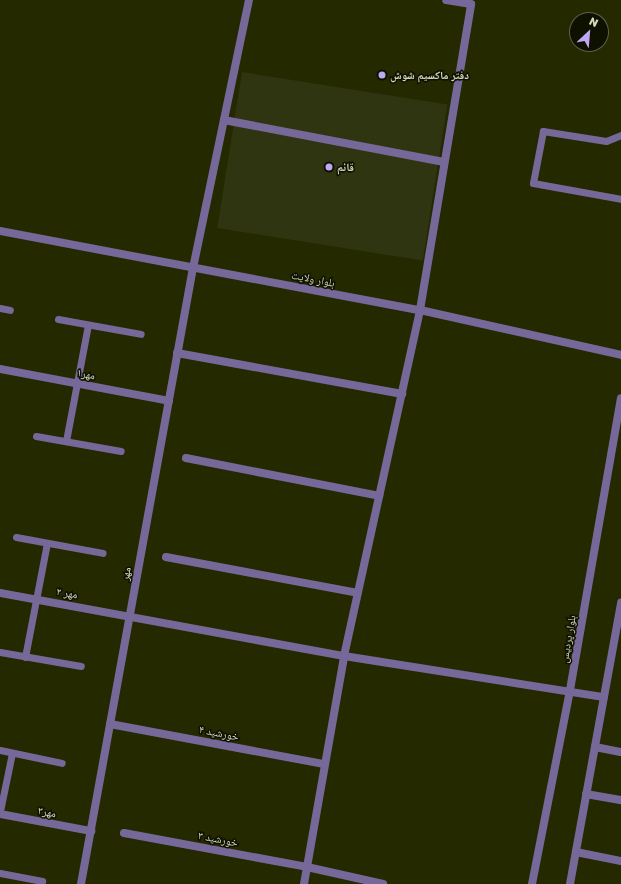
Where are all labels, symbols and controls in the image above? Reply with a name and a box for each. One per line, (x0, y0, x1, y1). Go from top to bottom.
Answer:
north arrow (569, 12, 609, 52)
text: N (587, 14, 601, 29)
place label: دفتر ماکسیم شوش (390, 68, 469, 82)
marker: دفتر ماکسیم شوش (377, 70, 387, 80)
place label: قائم (337, 160, 354, 174)
marker: قائم (324, 162, 334, 172)
street label: بلوار ولایت (290, 268, 336, 290)
street label: مهر۱ (76, 366, 96, 382)
street label: مهر (118, 566, 134, 582)
street label: مهر ۲ (55, 585, 79, 601)
street label: بلوار پردیس (557, 614, 579, 664)
street label: خورشید ۴ (198, 723, 240, 743)
street label: مهر۳ (37, 804, 57, 820)
street label: خورشید ۳ (197, 829, 239, 849)

